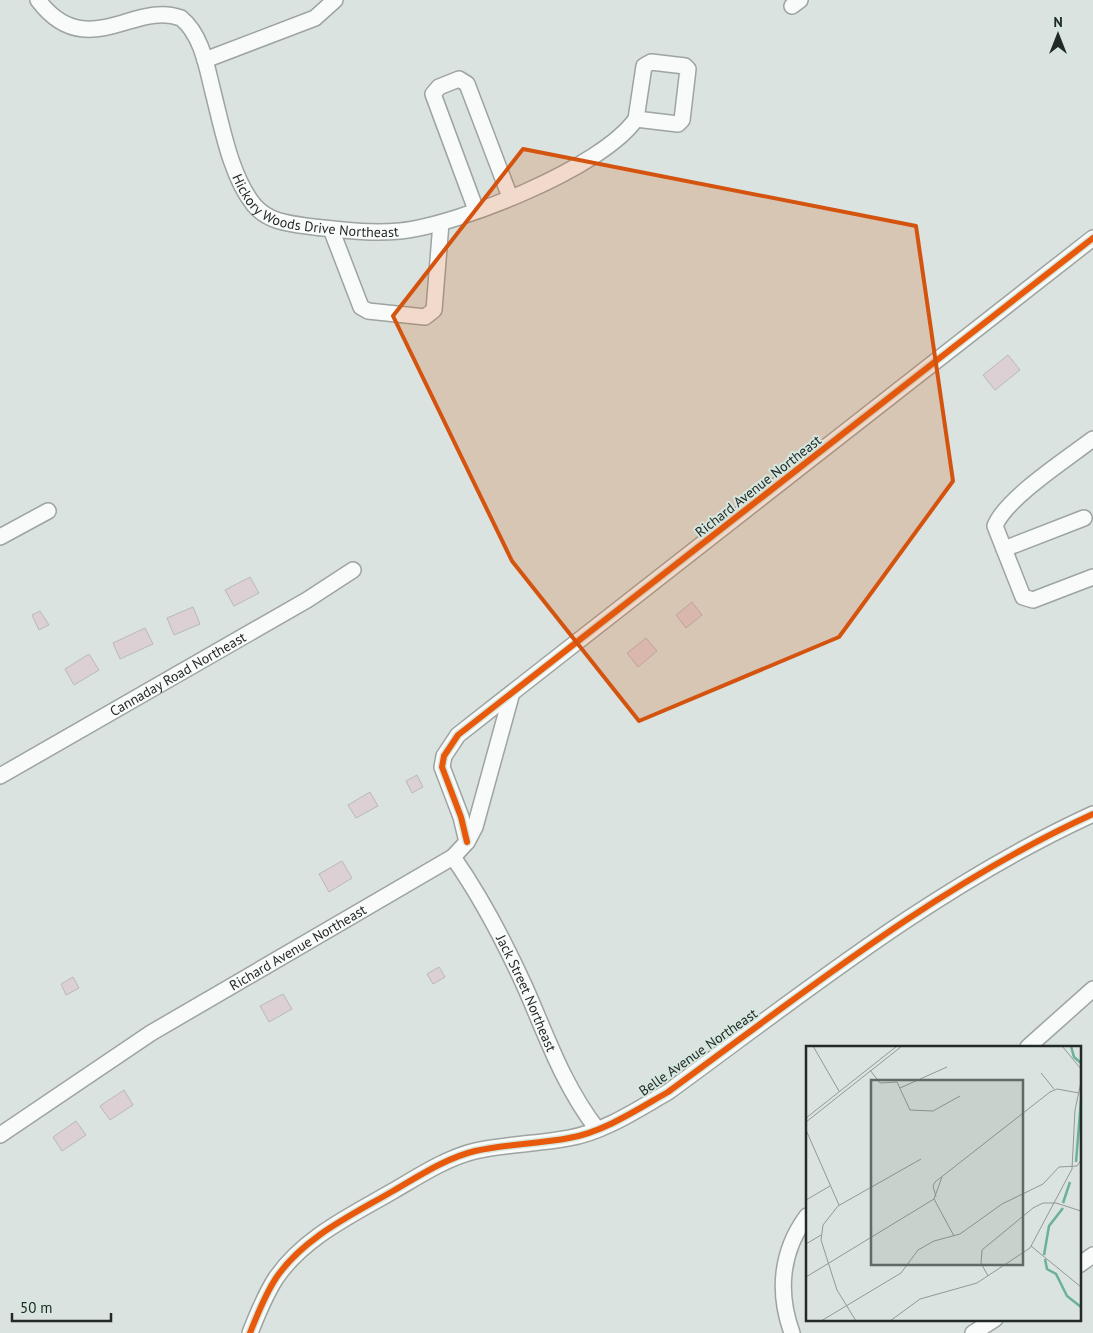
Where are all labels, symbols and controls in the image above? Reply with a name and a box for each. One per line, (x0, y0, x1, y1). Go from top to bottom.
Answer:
north arrow (1033, 10, 1083, 60)
text: N (1053, 13, 1063, 31)
street label: Hickory Woods Drive Northeast (228, 171, 400, 241)
street label: Richard Avenue Northeast (691, 431, 825, 541)
street label: Cannaday Road Northeast (107, 628, 249, 720)
street label: Richard Avenue Northeast (226, 900, 370, 994)
street label: Jack Street Northeast (492, 931, 561, 1055)
street label: Belle Avenue Northeast (635, 1004, 761, 1100)
inset map (806, 1046, 1080, 1320)
scale bar (12, 1290, 111, 1322)
text: 50 m (20, 1298, 53, 1317)

